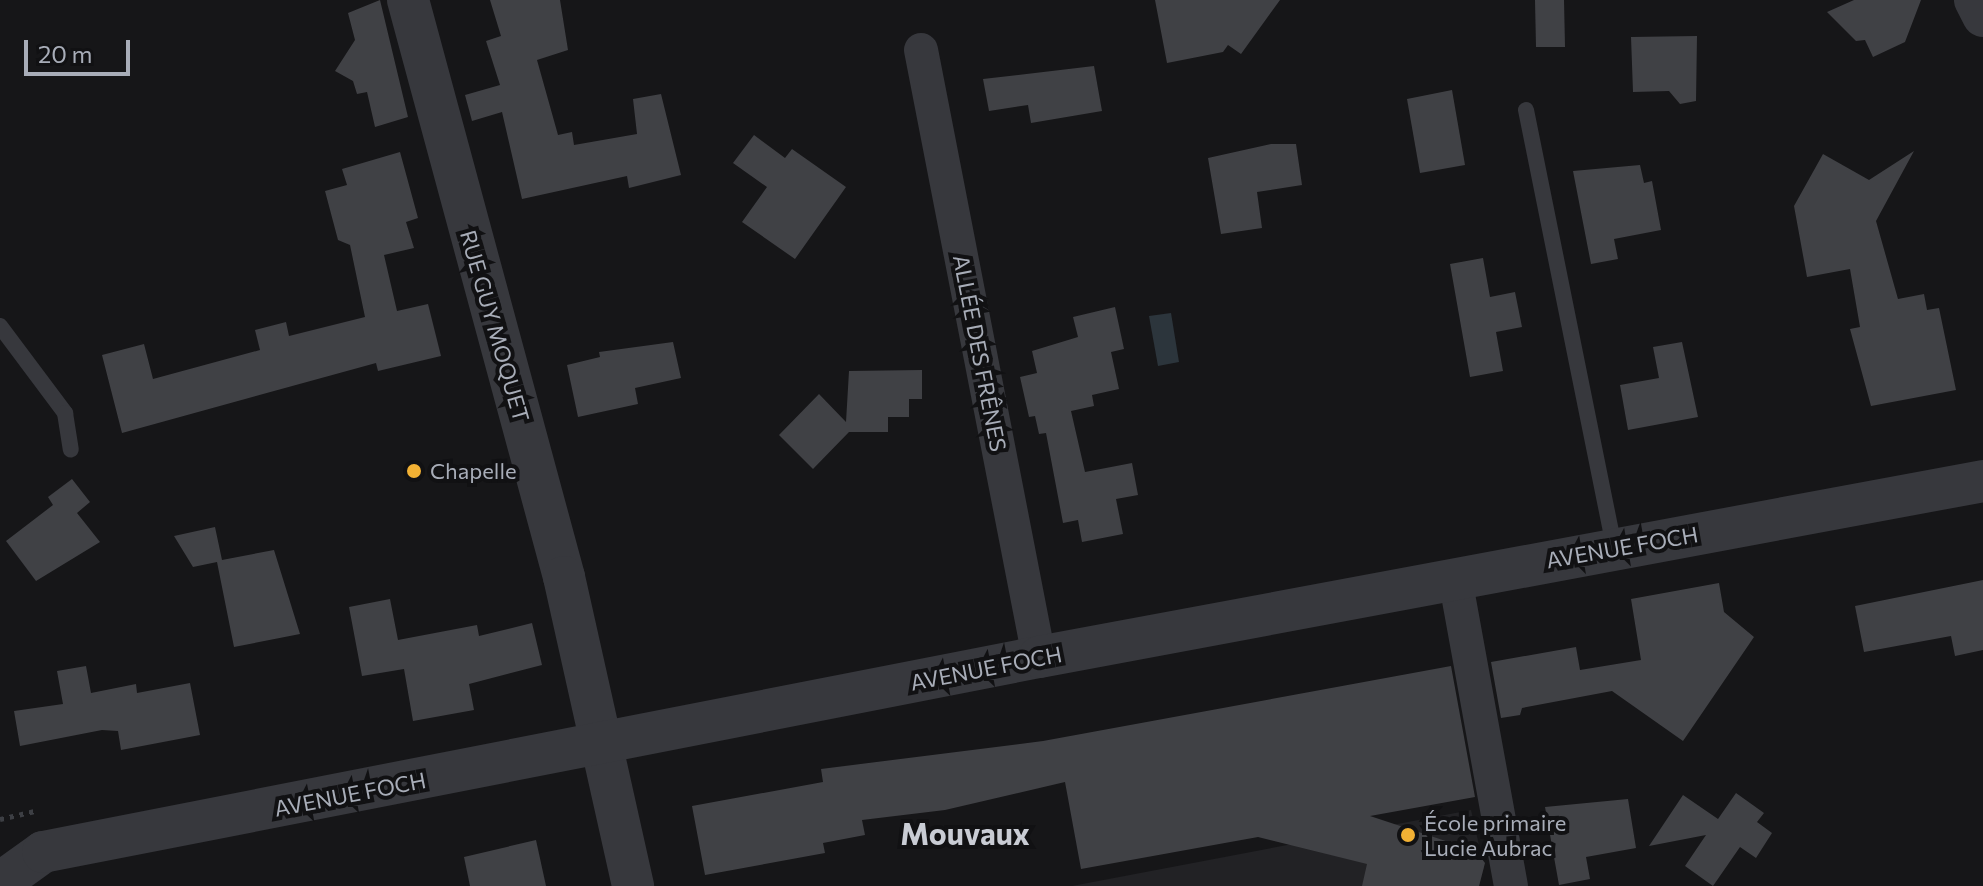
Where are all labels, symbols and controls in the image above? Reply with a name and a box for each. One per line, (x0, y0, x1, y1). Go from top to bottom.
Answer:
scale bar (28, 24, 134, 74)
text: 20 m (38, 39, 92, 68)
street label: RUE GUY MOQUET (455, 227, 535, 425)
street label: ALLÉE DES FRÊNES (948, 252, 1012, 454)
place label: Chapelle (430, 458, 517, 484)
marker: Chapelle (405, 462, 423, 480)
street label: AVENUE FOCH (1544, 521, 1700, 573)
street label: AVENUE FOCH (908, 640, 1064, 696)
street label: AVENUE FOCH (272, 766, 428, 822)
place label: École primaire Lucie Aubrac (1424, 809, 1566, 860)
district label: Mouvaux (900, 815, 1030, 851)
marker: École primaire Lucie Aubrac (1399, 826, 1417, 844)

